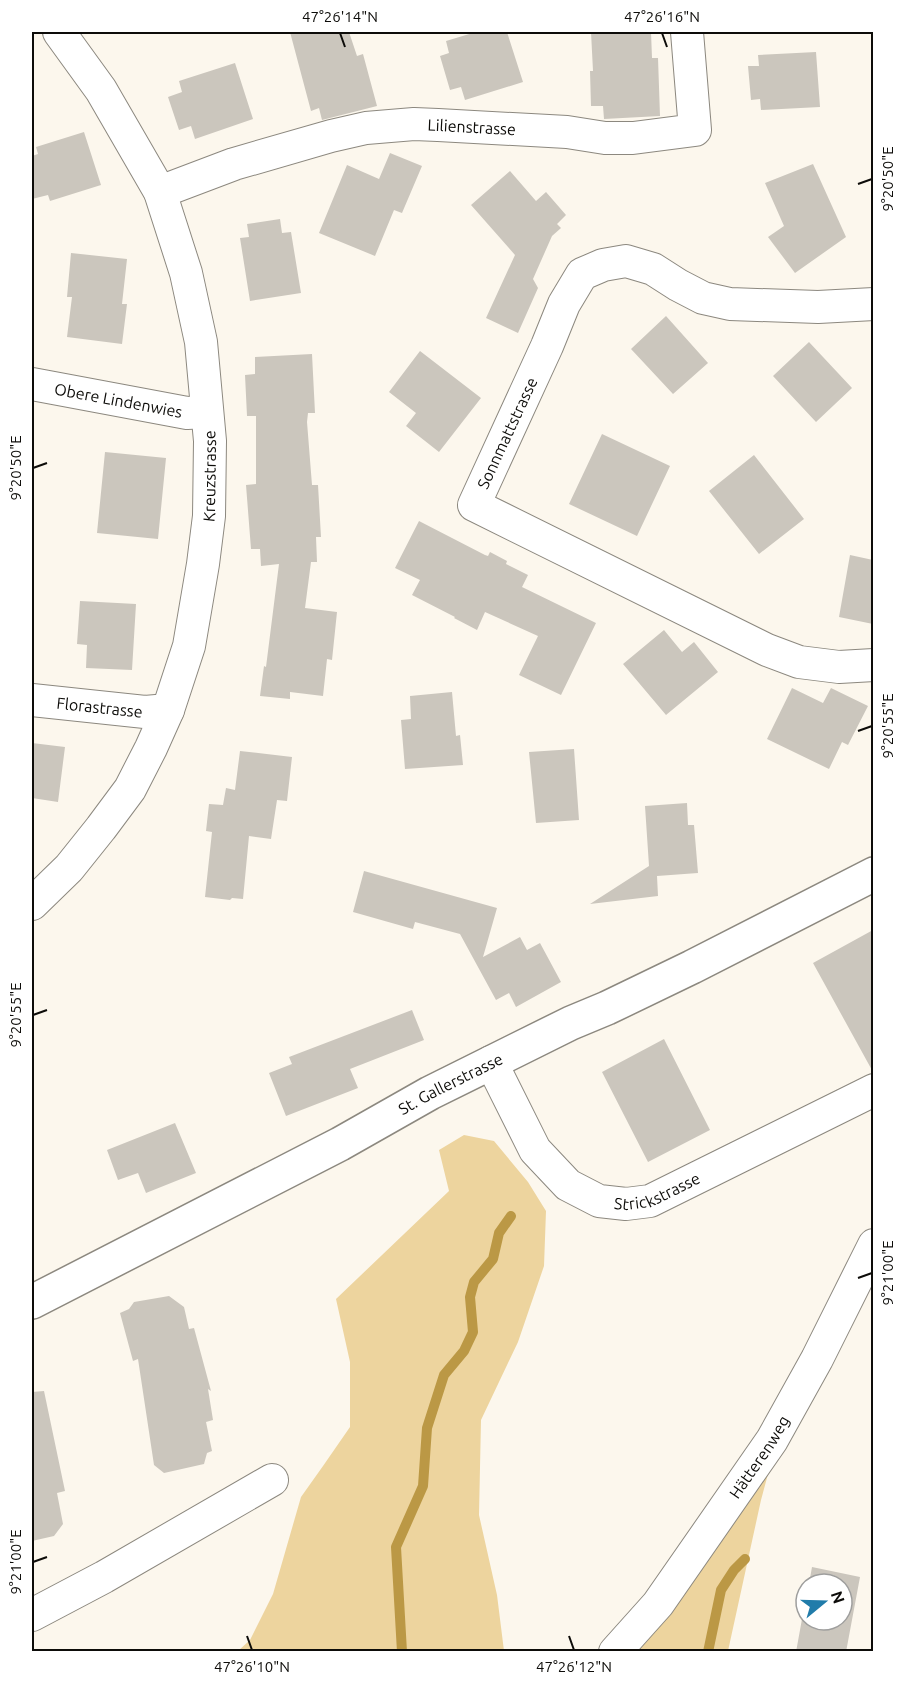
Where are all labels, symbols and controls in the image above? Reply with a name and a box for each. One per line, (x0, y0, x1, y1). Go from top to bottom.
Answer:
text: 47°26'14"N (302, 8, 378, 25)
text: 47°26'16"N (624, 8, 700, 25)
street label: Lilienstrasse (427, 116, 516, 138)
text: 9°20'50"E (879, 146, 896, 212)
street label: Sonnmattstrasse (473, 374, 541, 492)
street label: Obere Lindenwies (53, 379, 184, 421)
street label: Kreuzstrasse (199, 430, 219, 523)
text: 9°20'50"E (7, 435, 24, 501)
text: 9°20'55"E (879, 693, 896, 759)
street label: Florastrasse (56, 694, 144, 721)
text: 9°20'55"E (7, 982, 24, 1048)
street label: St. Gallerstrasse (395, 1049, 506, 1118)
street label: Strickstrasse (613, 1169, 703, 1213)
text: 9°21'00"E (879, 1240, 896, 1306)
street label: Hätterenweg (725, 1412, 793, 1502)
text: 9°21'00"E (7, 1529, 24, 1595)
north arrow (794, 1572, 854, 1632)
text: N (828, 1589, 849, 1606)
text: 47°26'10"N (214, 1658, 290, 1675)
text: 47°26'12"N (536, 1658, 612, 1675)

